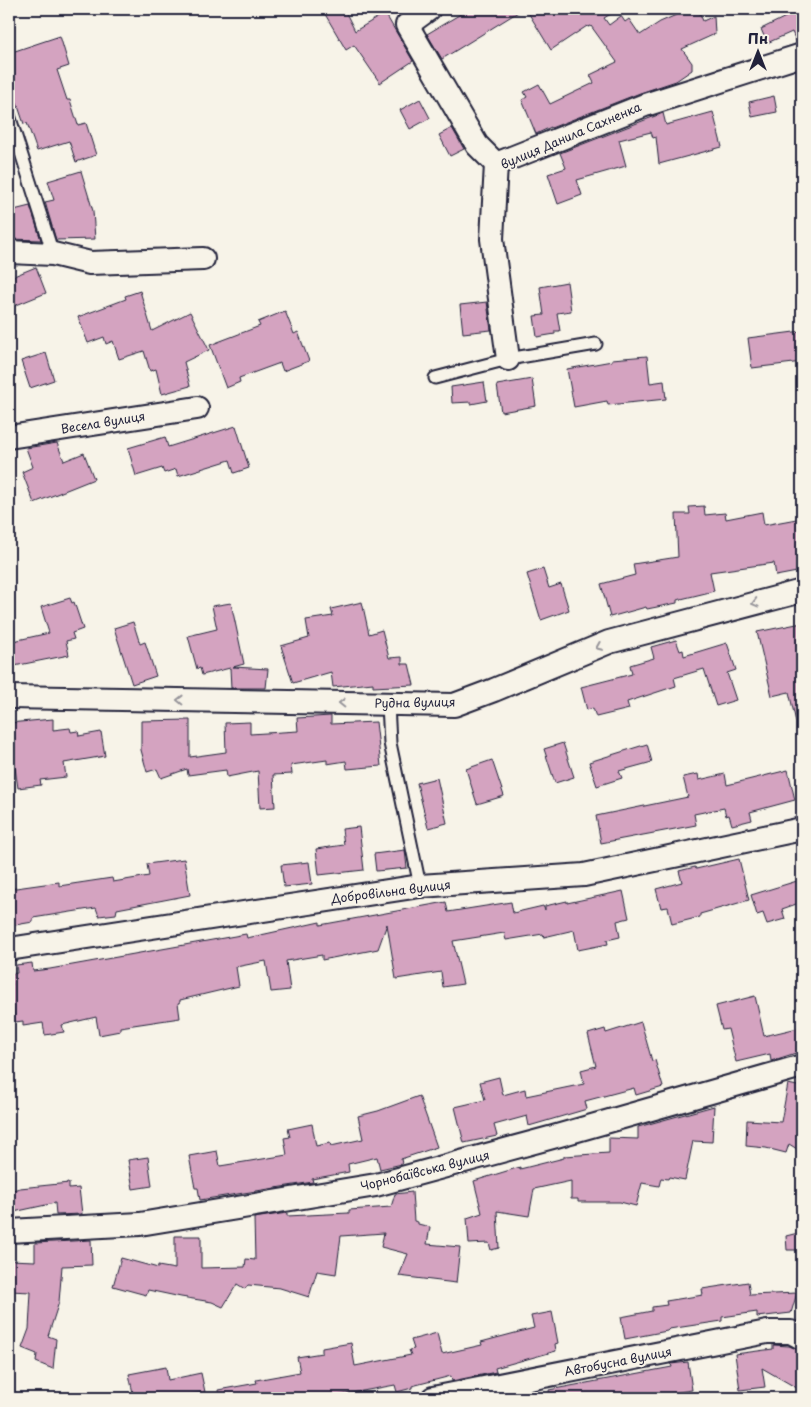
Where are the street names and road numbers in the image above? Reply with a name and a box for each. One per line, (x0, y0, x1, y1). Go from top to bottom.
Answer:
street label: вулиця Данила Сахненка (498, 97, 644, 173)
street label: Весела вулиця (59, 406, 146, 438)
street label: Рудна вулиця (374, 692, 456, 712)
street label: Добровільна вулиця (329, 875, 452, 907)
street label: Чорнобаївська вулиця (358, 1145, 491, 1195)
street label: Автобусна вулиця (563, 1342, 673, 1380)

